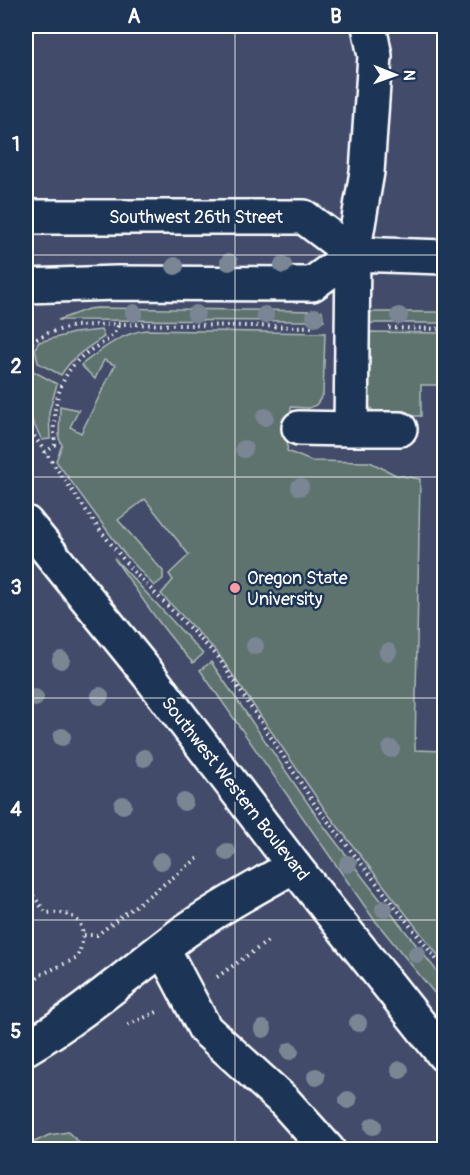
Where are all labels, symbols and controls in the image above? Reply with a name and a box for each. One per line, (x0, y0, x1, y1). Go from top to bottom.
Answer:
text: A (128, 4, 141, 29)
text: B (330, 4, 342, 29)
north arrow (365, 45, 425, 105)
text: N (399, 70, 419, 81)
text: 1 (12, 132, 20, 157)
street label: Southwest 26th Street (109, 206, 284, 229)
text: 2 (10, 354, 22, 379)
place label: Oregon State University (247, 567, 348, 611)
text: 3 (10, 575, 22, 600)
marker: Oregon State University (228, 581, 242, 595)
street label: Southwest Western Boulevard (156, 692, 314, 886)
text: 4 (10, 797, 22, 822)
text: 5 (11, 1019, 22, 1044)

